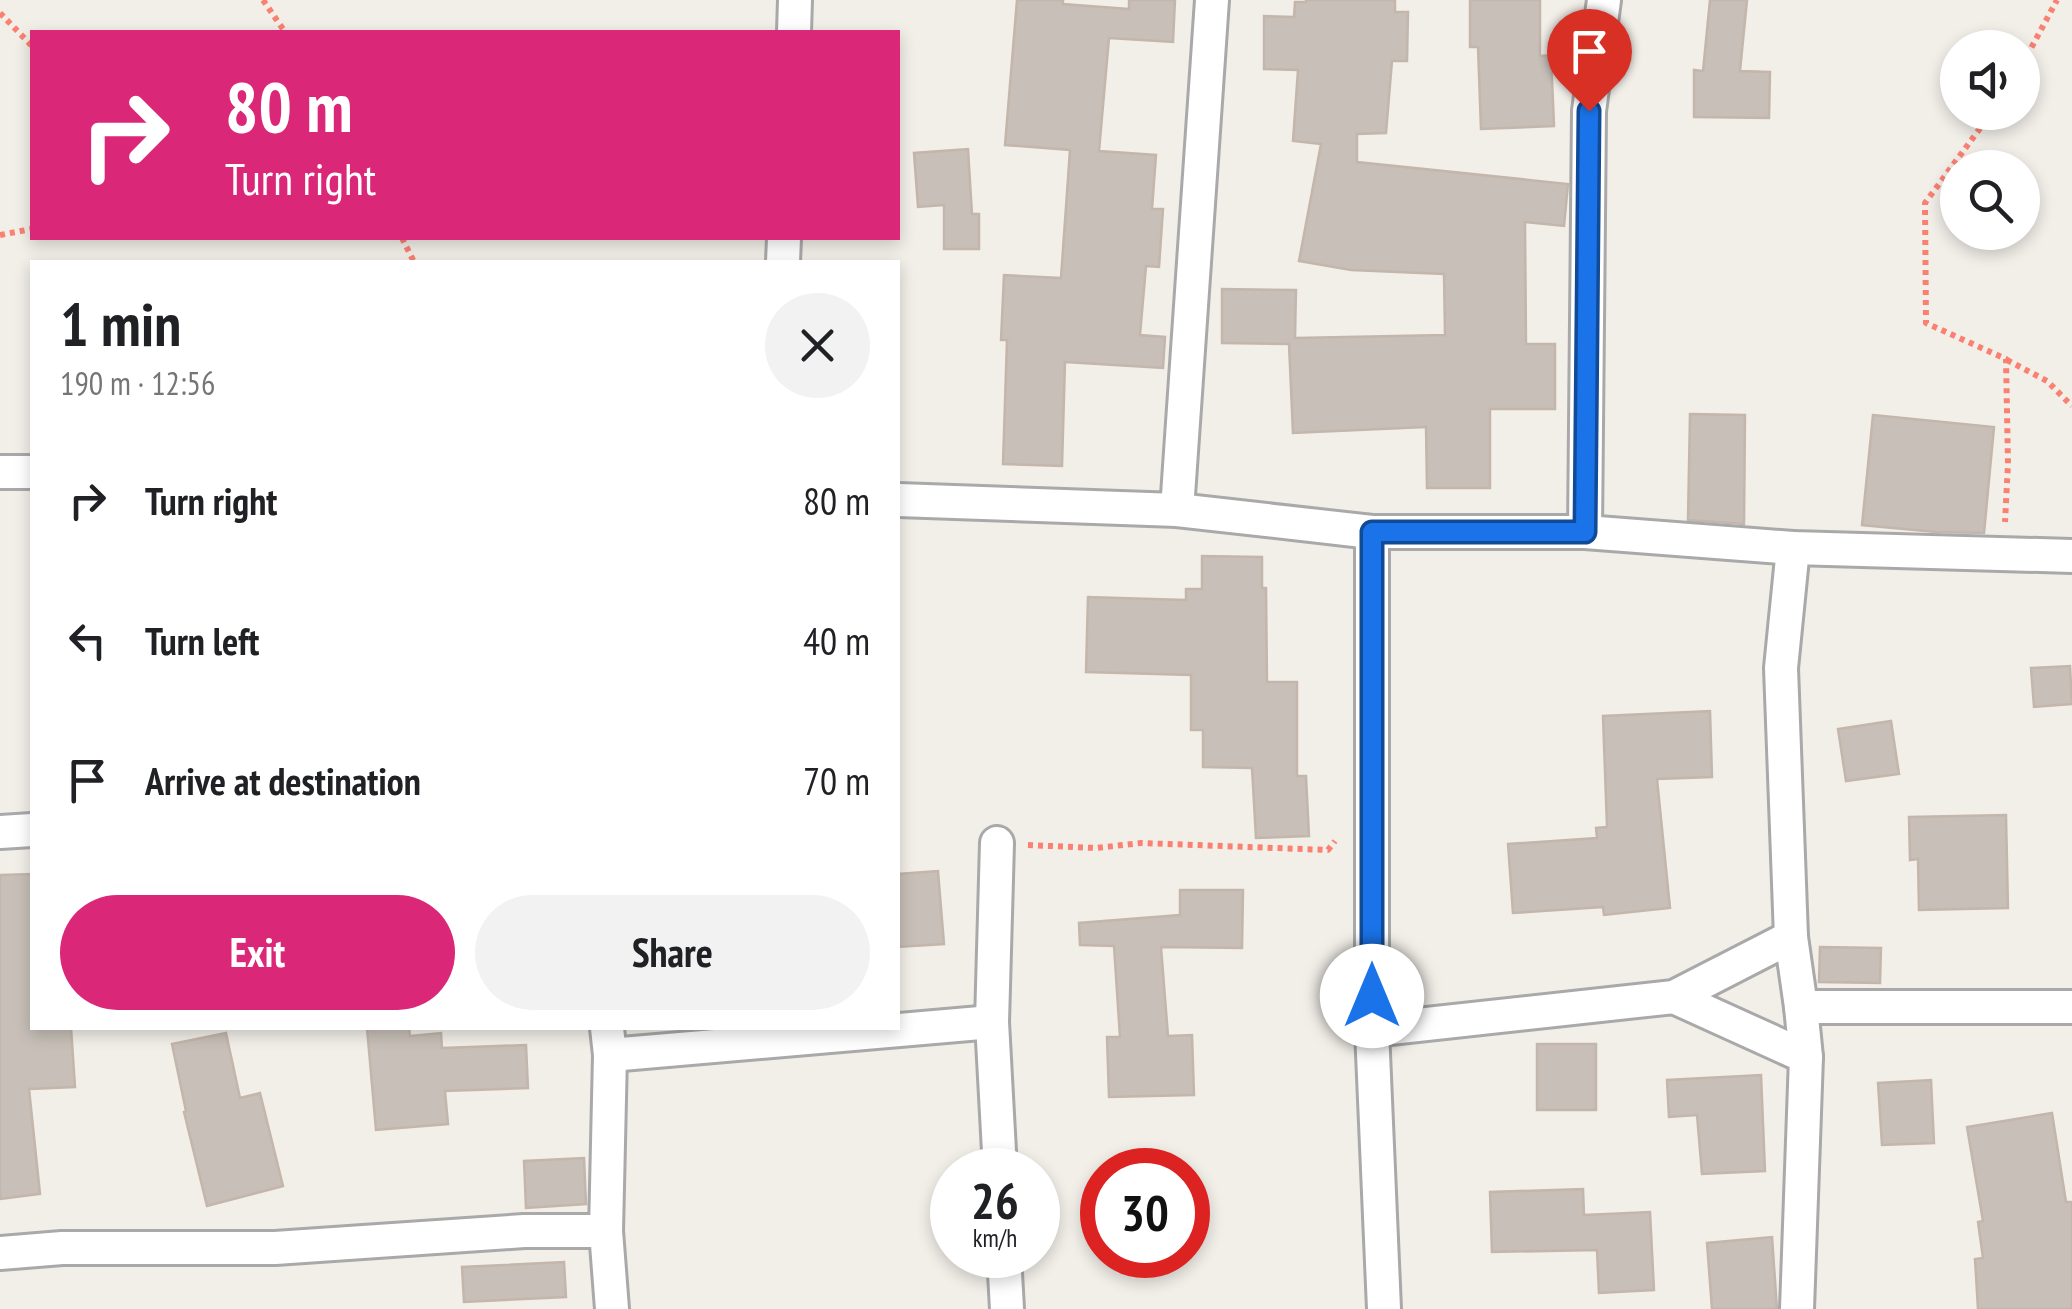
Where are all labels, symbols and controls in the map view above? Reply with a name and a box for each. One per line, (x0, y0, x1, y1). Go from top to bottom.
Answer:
pin (1547, 9, 1632, 112)
icon: arrive (1562, 24, 1617, 79)
map controls (1940, 30, 2040, 250)
button: sound (1940, 30, 2040, 130)
text: 80 m (225, 61, 353, 151)
icon: right (60, 70, 190, 200)
text: Turn right (225, 149, 376, 207)
button: search (1940, 150, 2040, 250)
text: 1 min (60, 285, 181, 363)
button: close (765, 293, 870, 398)
text: 190 m · 12:56 (60, 362, 215, 404)
icon: right (60, 473, 115, 528)
text: Turn right (145, 476, 277, 525)
text: 80 m (803, 476, 870, 525)
icon: left (60, 613, 115, 668)
text: Turn left (145, 616, 259, 665)
text: 40 m (803, 616, 870, 665)
icon: arrive (60, 753, 115, 808)
text: Arrive at destination (145, 756, 421, 805)
text: 70 m (803, 756, 870, 805)
button: Exit (60, 895, 455, 1010)
button: Share (475, 895, 870, 1010)
position arrow (1320, 944, 1424, 1048)
speed limit sign: 30 (1080, 1148, 1210, 1278)
text: 26 (971, 1168, 1019, 1233)
text: km/h (973, 1222, 1017, 1254)

